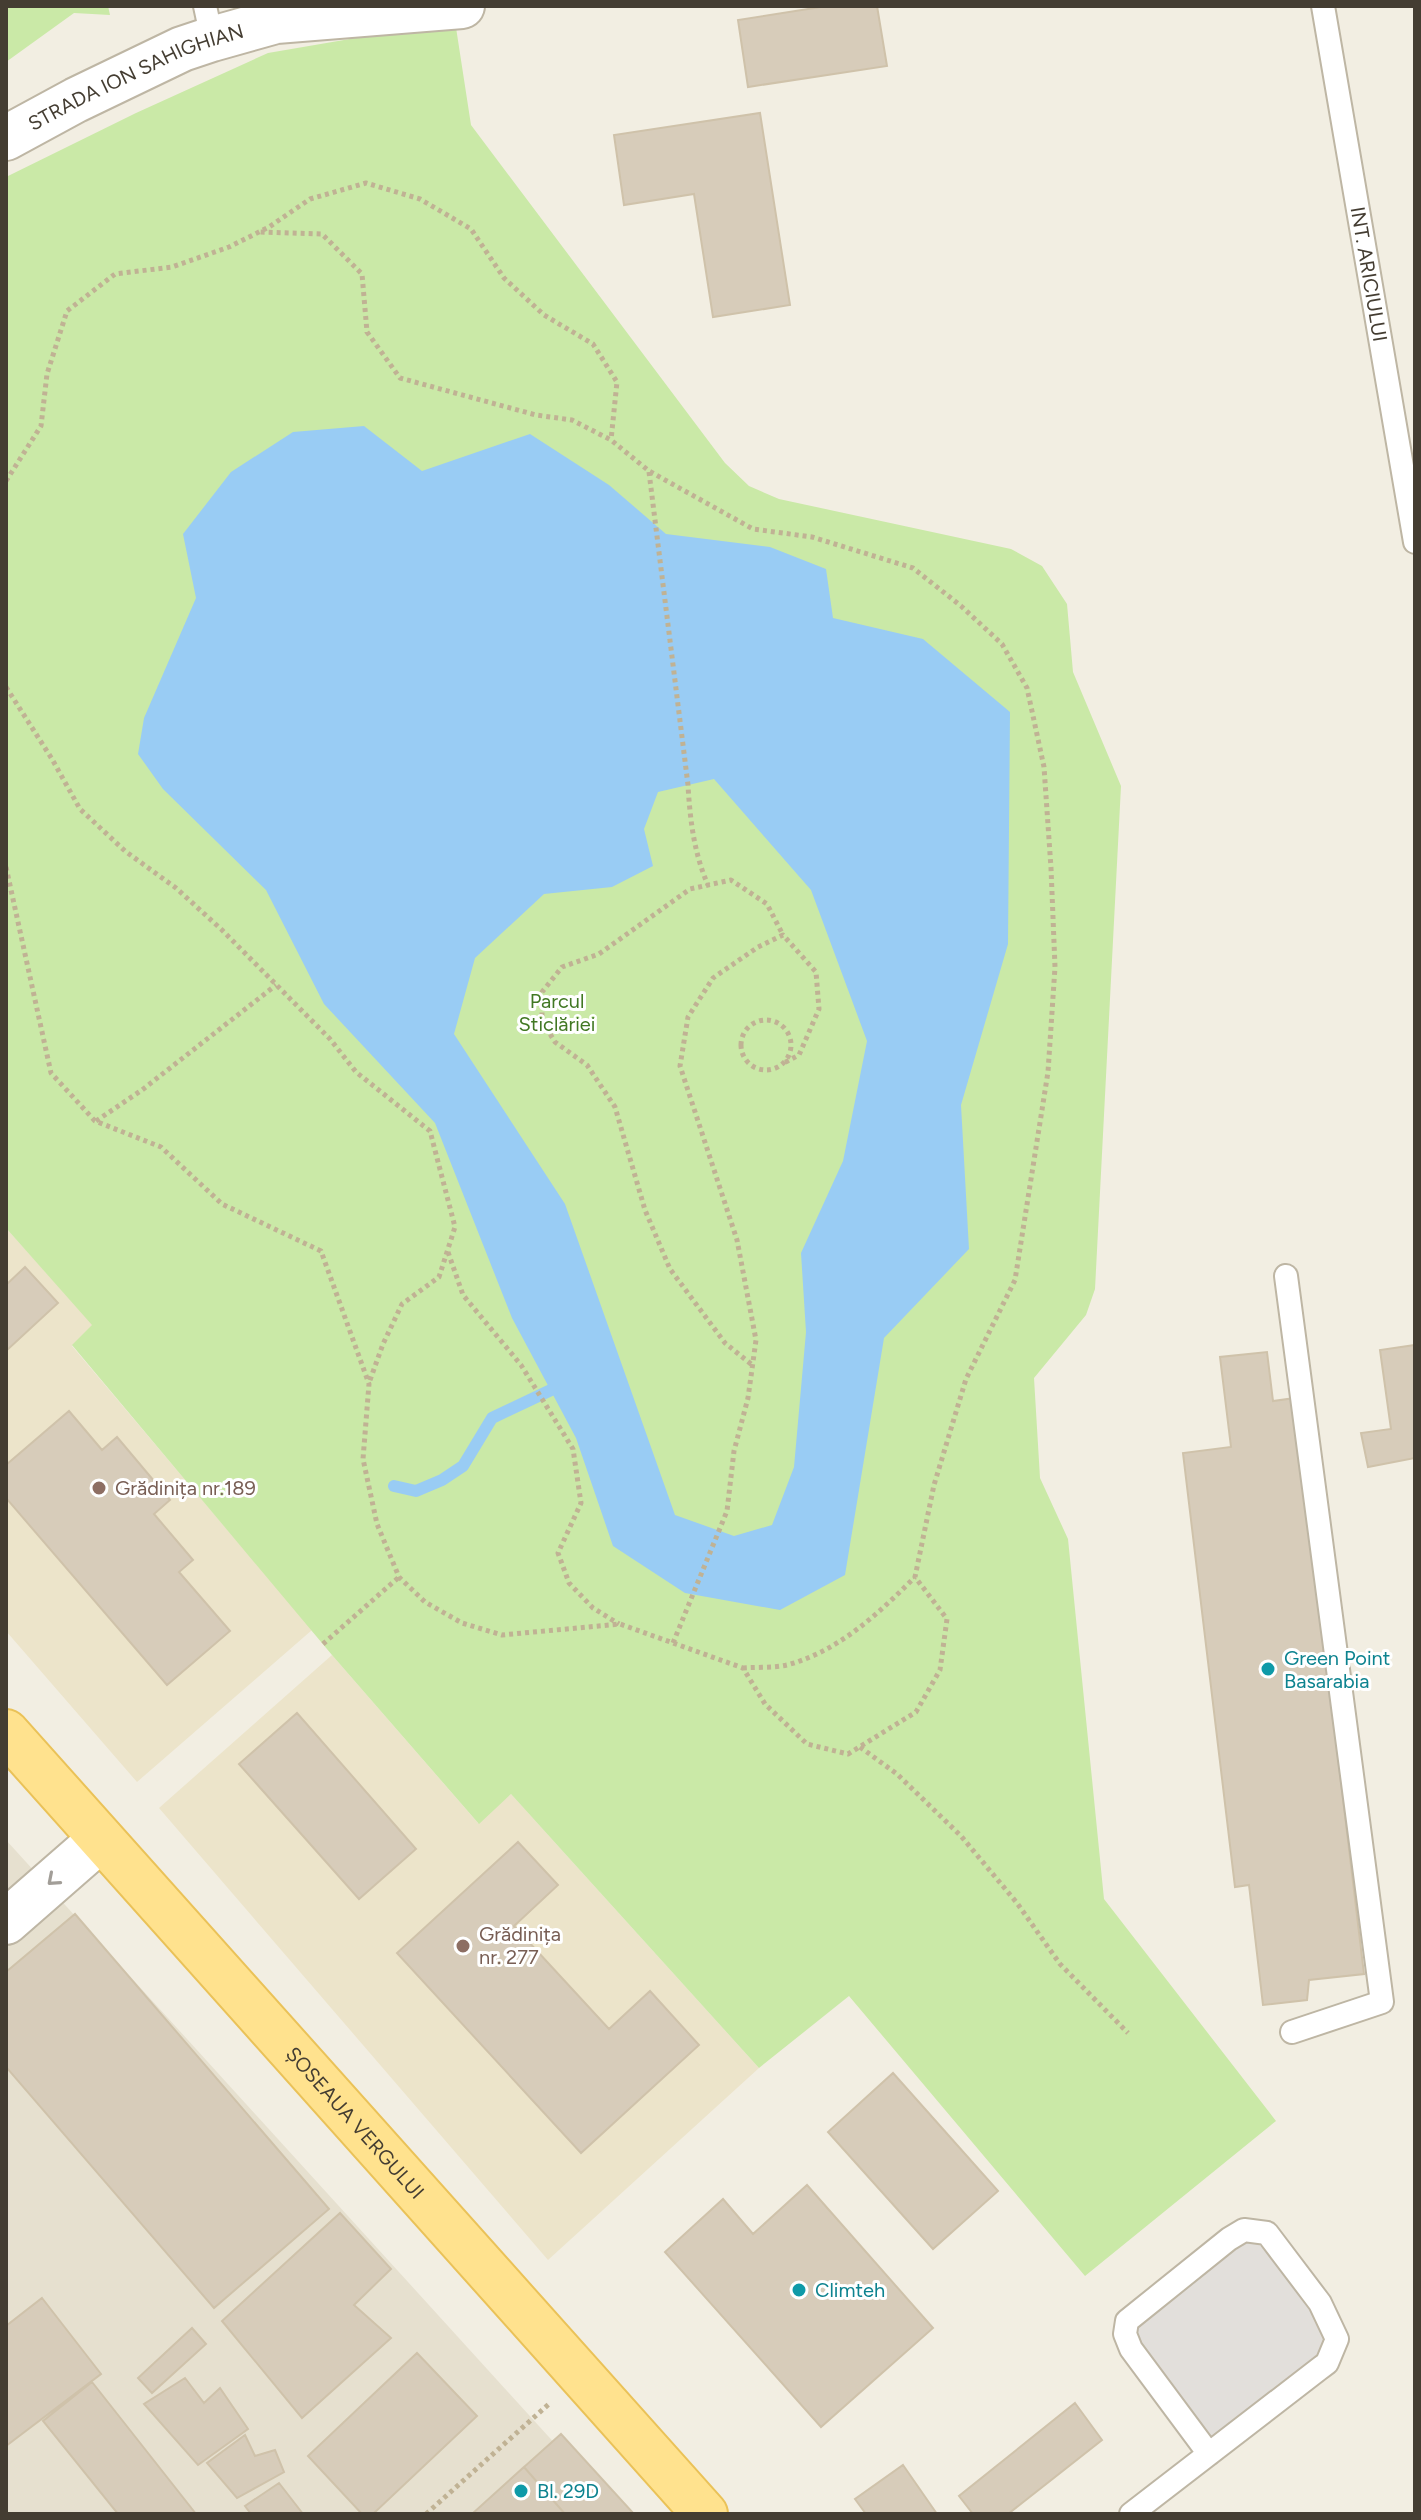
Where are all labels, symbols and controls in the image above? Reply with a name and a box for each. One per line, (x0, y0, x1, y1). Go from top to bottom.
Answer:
street label: STRADA ION SAHIGHIAN (24, 19, 246, 136)
street label: INT. ARICIULUI (1346, 205, 1392, 343)
park label: Parcul Sticlăriei (519, 989, 595, 1036)
place label: Grădinița nr.189 (115, 1476, 256, 1500)
marker: Grădinița nr.189 (90, 1479, 108, 1497)
place label: Green Point Basarabia (1284, 1646, 1390, 1693)
marker: Green Point Basarabia (1259, 1660, 1277, 1678)
one-way arrow (48, 1871, 63, 1885)
place label: Grădinița nr. 277 (479, 1922, 561, 1969)
marker: Grădinița nr. 277 (454, 1937, 472, 1955)
street label: ȘOSEAUA VERGULUI (281, 2042, 429, 2204)
place label: Climteh (815, 2278, 885, 2302)
marker: Climteh (790, 2281, 808, 2299)
place label: Bl. 29D (537, 2479, 599, 2503)
marker: Bl. 29D (512, 2482, 530, 2500)

